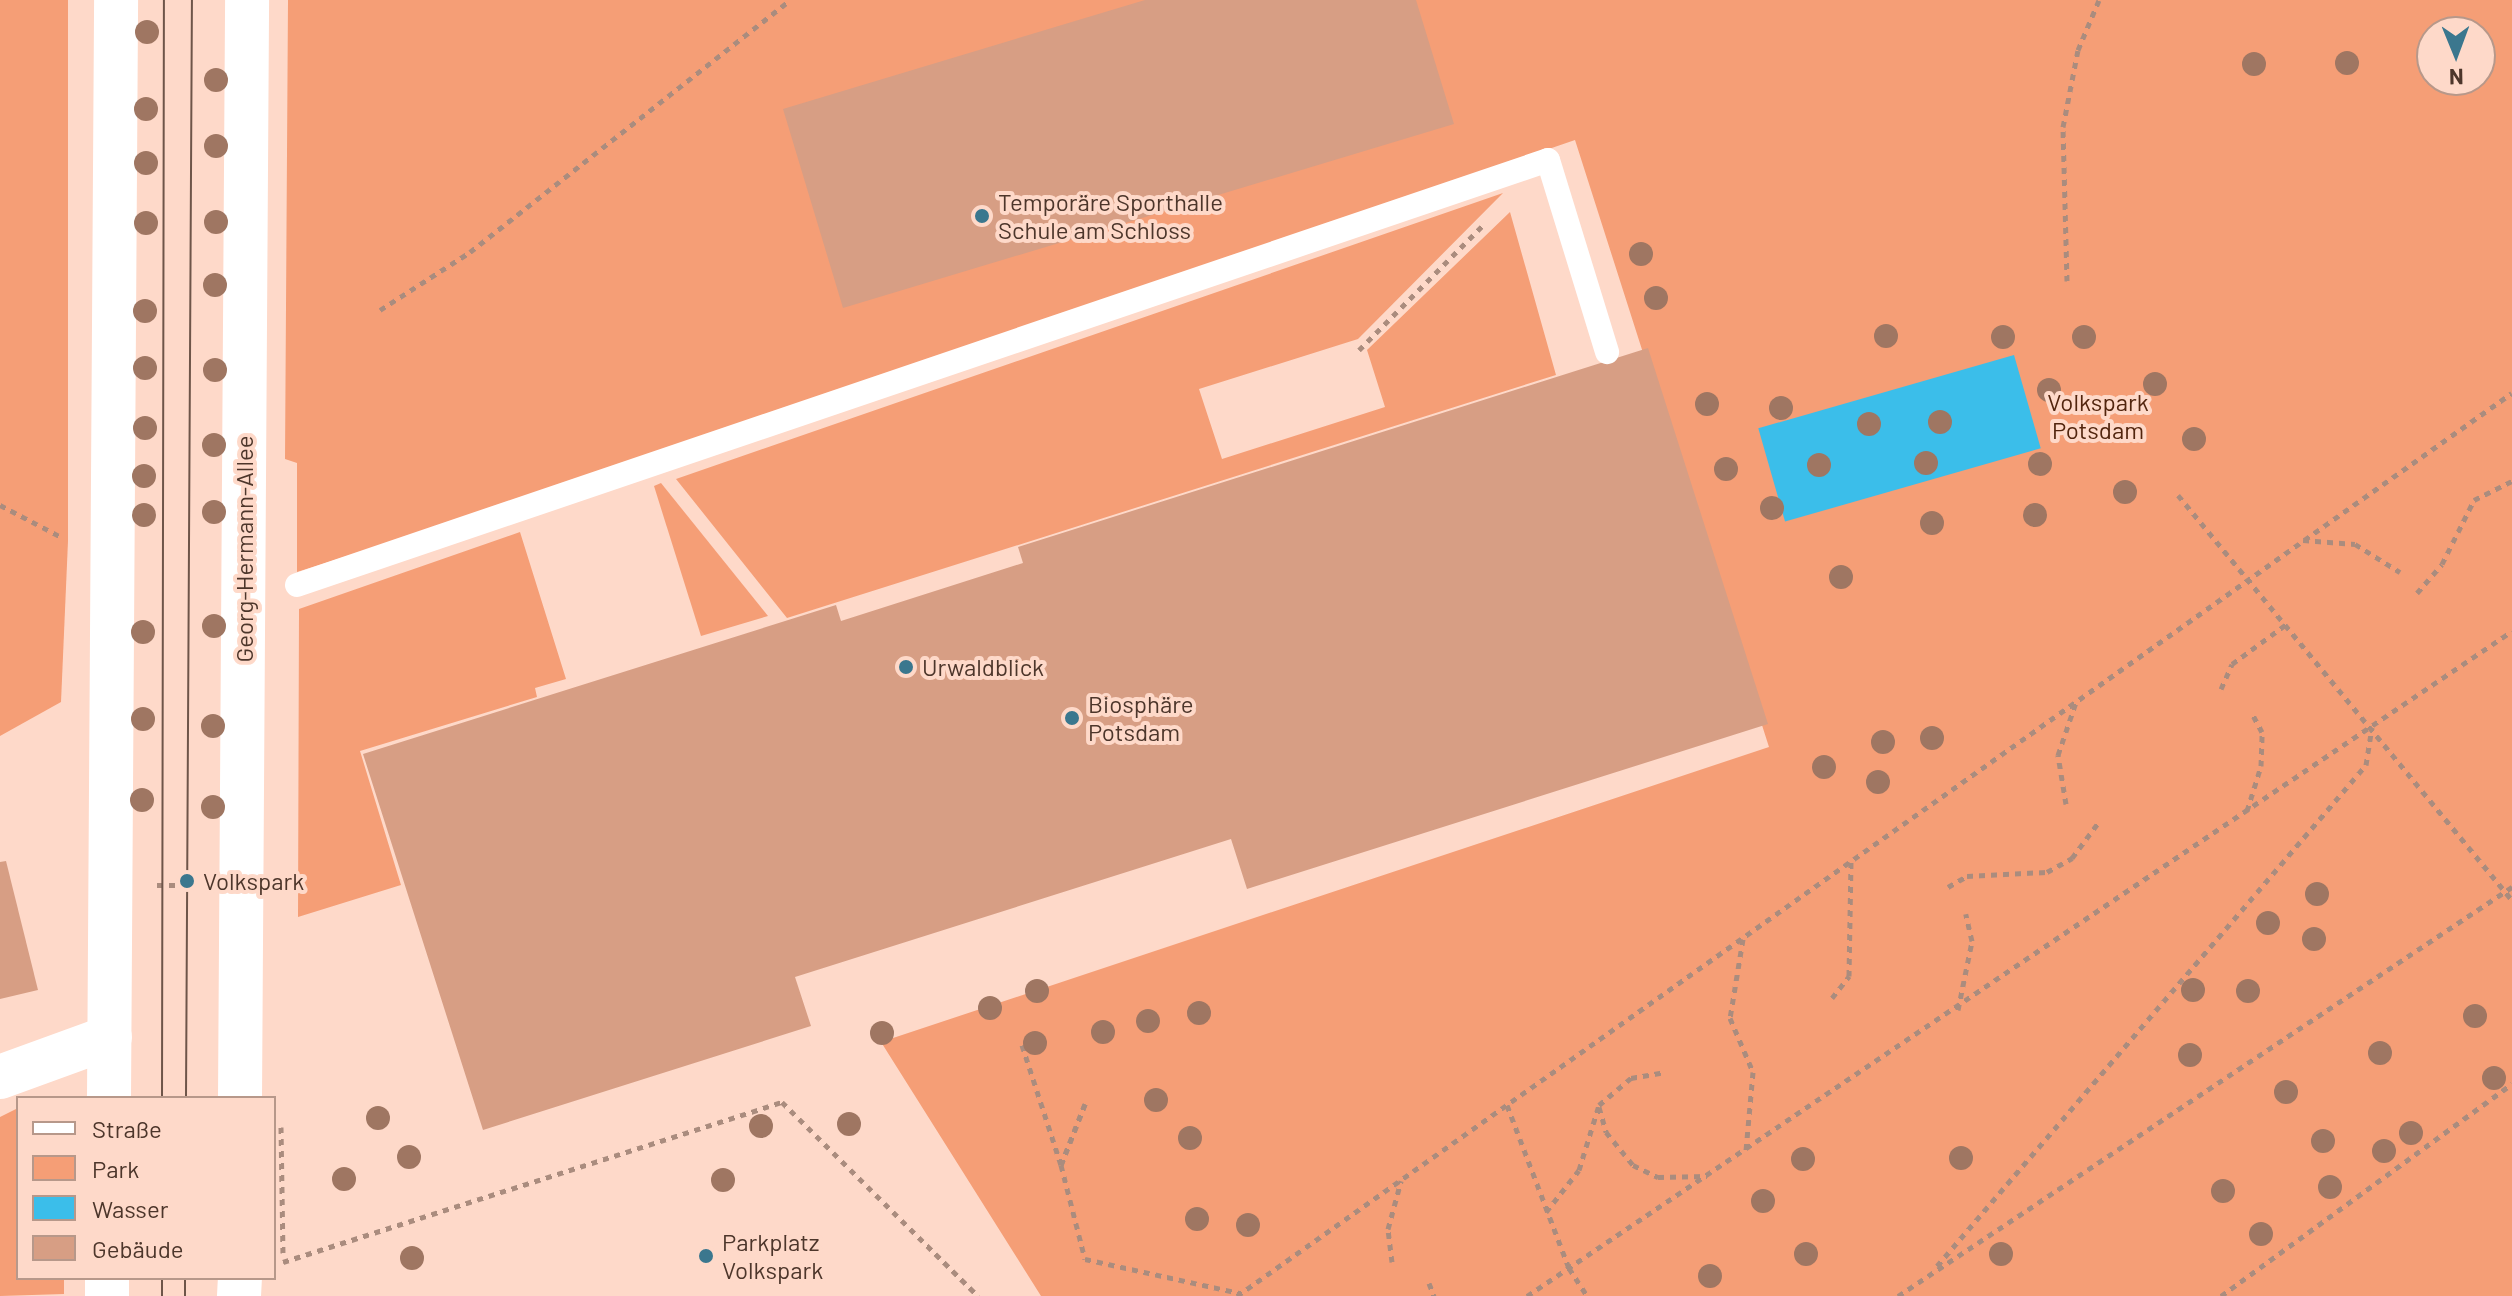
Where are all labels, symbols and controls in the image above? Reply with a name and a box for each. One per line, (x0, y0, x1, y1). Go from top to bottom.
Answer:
north arrow (2416, 16, 2496, 96)
text: N (2449, 65, 2464, 91)
place label: Temporäre Sporthalle Schule am Schloss (998, 188, 1223, 244)
marker: Temporäre Sporthalle Schule am Schloss (973, 207, 991, 225)
park label: Volkspark Potsdam (2047, 388, 2149, 444)
street label: Georg-Hermann-Allee (230, 436, 258, 662)
place label: Urwaldblick (922, 653, 1044, 681)
marker: Urwaldblick (897, 658, 915, 676)
place label: Biosphäre Potsdam (1088, 690, 1194, 746)
marker: Biosphäre Potsdam (1063, 709, 1081, 727)
place label: Volkspark (203, 867, 304, 895)
marker: Volkspark (178, 872, 196, 890)
legend (16, 1096, 276, 1280)
text: Straße (92, 1114, 162, 1143)
text: Park (92, 1154, 139, 1183)
text: Wasser (92, 1194, 168, 1223)
place label: Parkplatz Volkspark (722, 1228, 823, 1284)
text: Gebäude (92, 1234, 184, 1263)
marker: Parkplatz Volkspark (697, 1247, 715, 1265)

